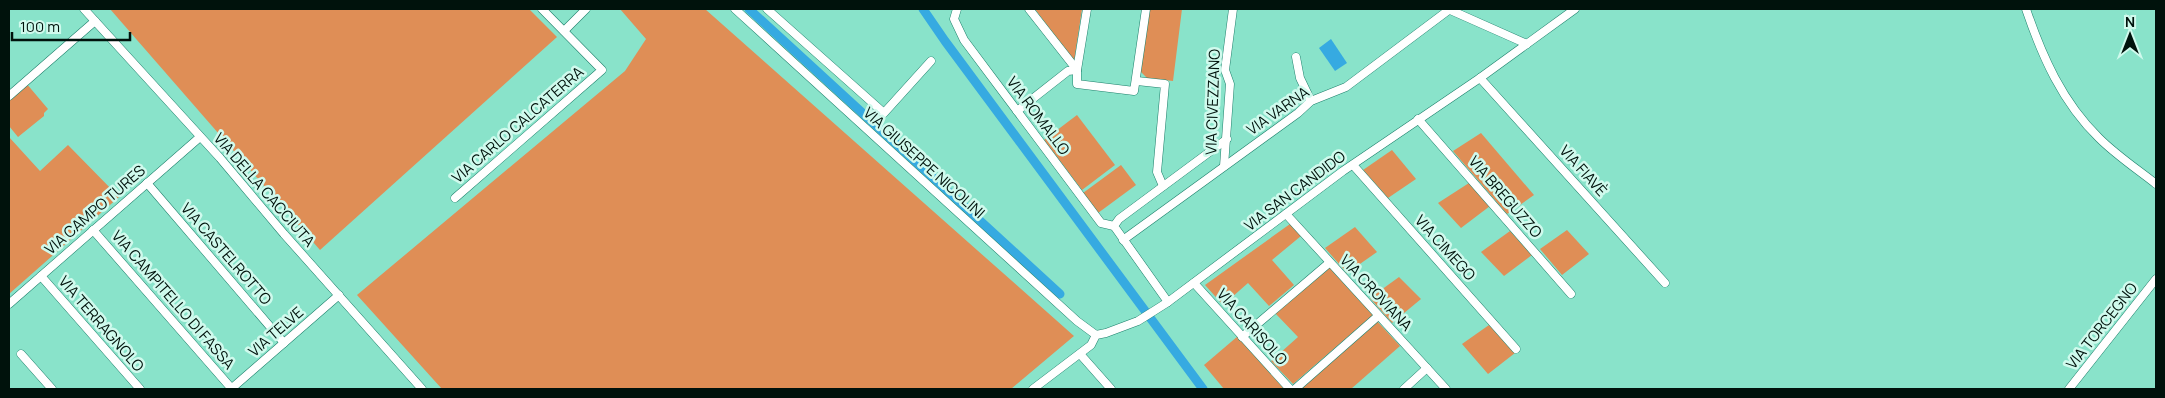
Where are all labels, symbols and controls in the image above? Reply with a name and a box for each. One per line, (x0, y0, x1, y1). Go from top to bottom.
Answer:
scale bar (12, 10, 130, 42)
north arrow (2105, 10, 2155, 60)
text: N (2125, 12, 2135, 31)
text: 100 m (20, 16, 60, 37)
street label: VIA CIVEZZANO (1200, 49, 1225, 155)
street label: VIA CARLO CALCATERRA (447, 61, 588, 188)
street label: VIA ROMALLO (1002, 72, 1075, 159)
street label: VIA VARNA (1242, 81, 1314, 140)
street label: VIA GIUSEPPE NICOLINI (859, 102, 990, 223)
street label: VIA DELLA CACCIUTA (209, 128, 320, 252)
street label: VIA FIAVÈ (1555, 141, 1612, 201)
street label: VIA SAN CANDIDO (1240, 145, 1350, 236)
street label: VIA BREGUZZO (1464, 151, 1547, 242)
street label: VIA CAMPO TURES (40, 160, 149, 259)
street label: VIA CASTELROTTO (176, 198, 277, 309)
street label: VIA CIMEGO (1410, 210, 1481, 285)
street label: VIA CAMPITELLO DI FASSA (107, 226, 240, 374)
street label: VIA CROVIANA (1335, 250, 1418, 336)
street label: VIA TERRAGNOLO (54, 271, 149, 376)
street label: VIA TORCEGNO (2061, 278, 2142, 373)
street label: VIA CARISOLO (1212, 284, 1292, 370)
street label: VIA TELVE (244, 302, 308, 361)

